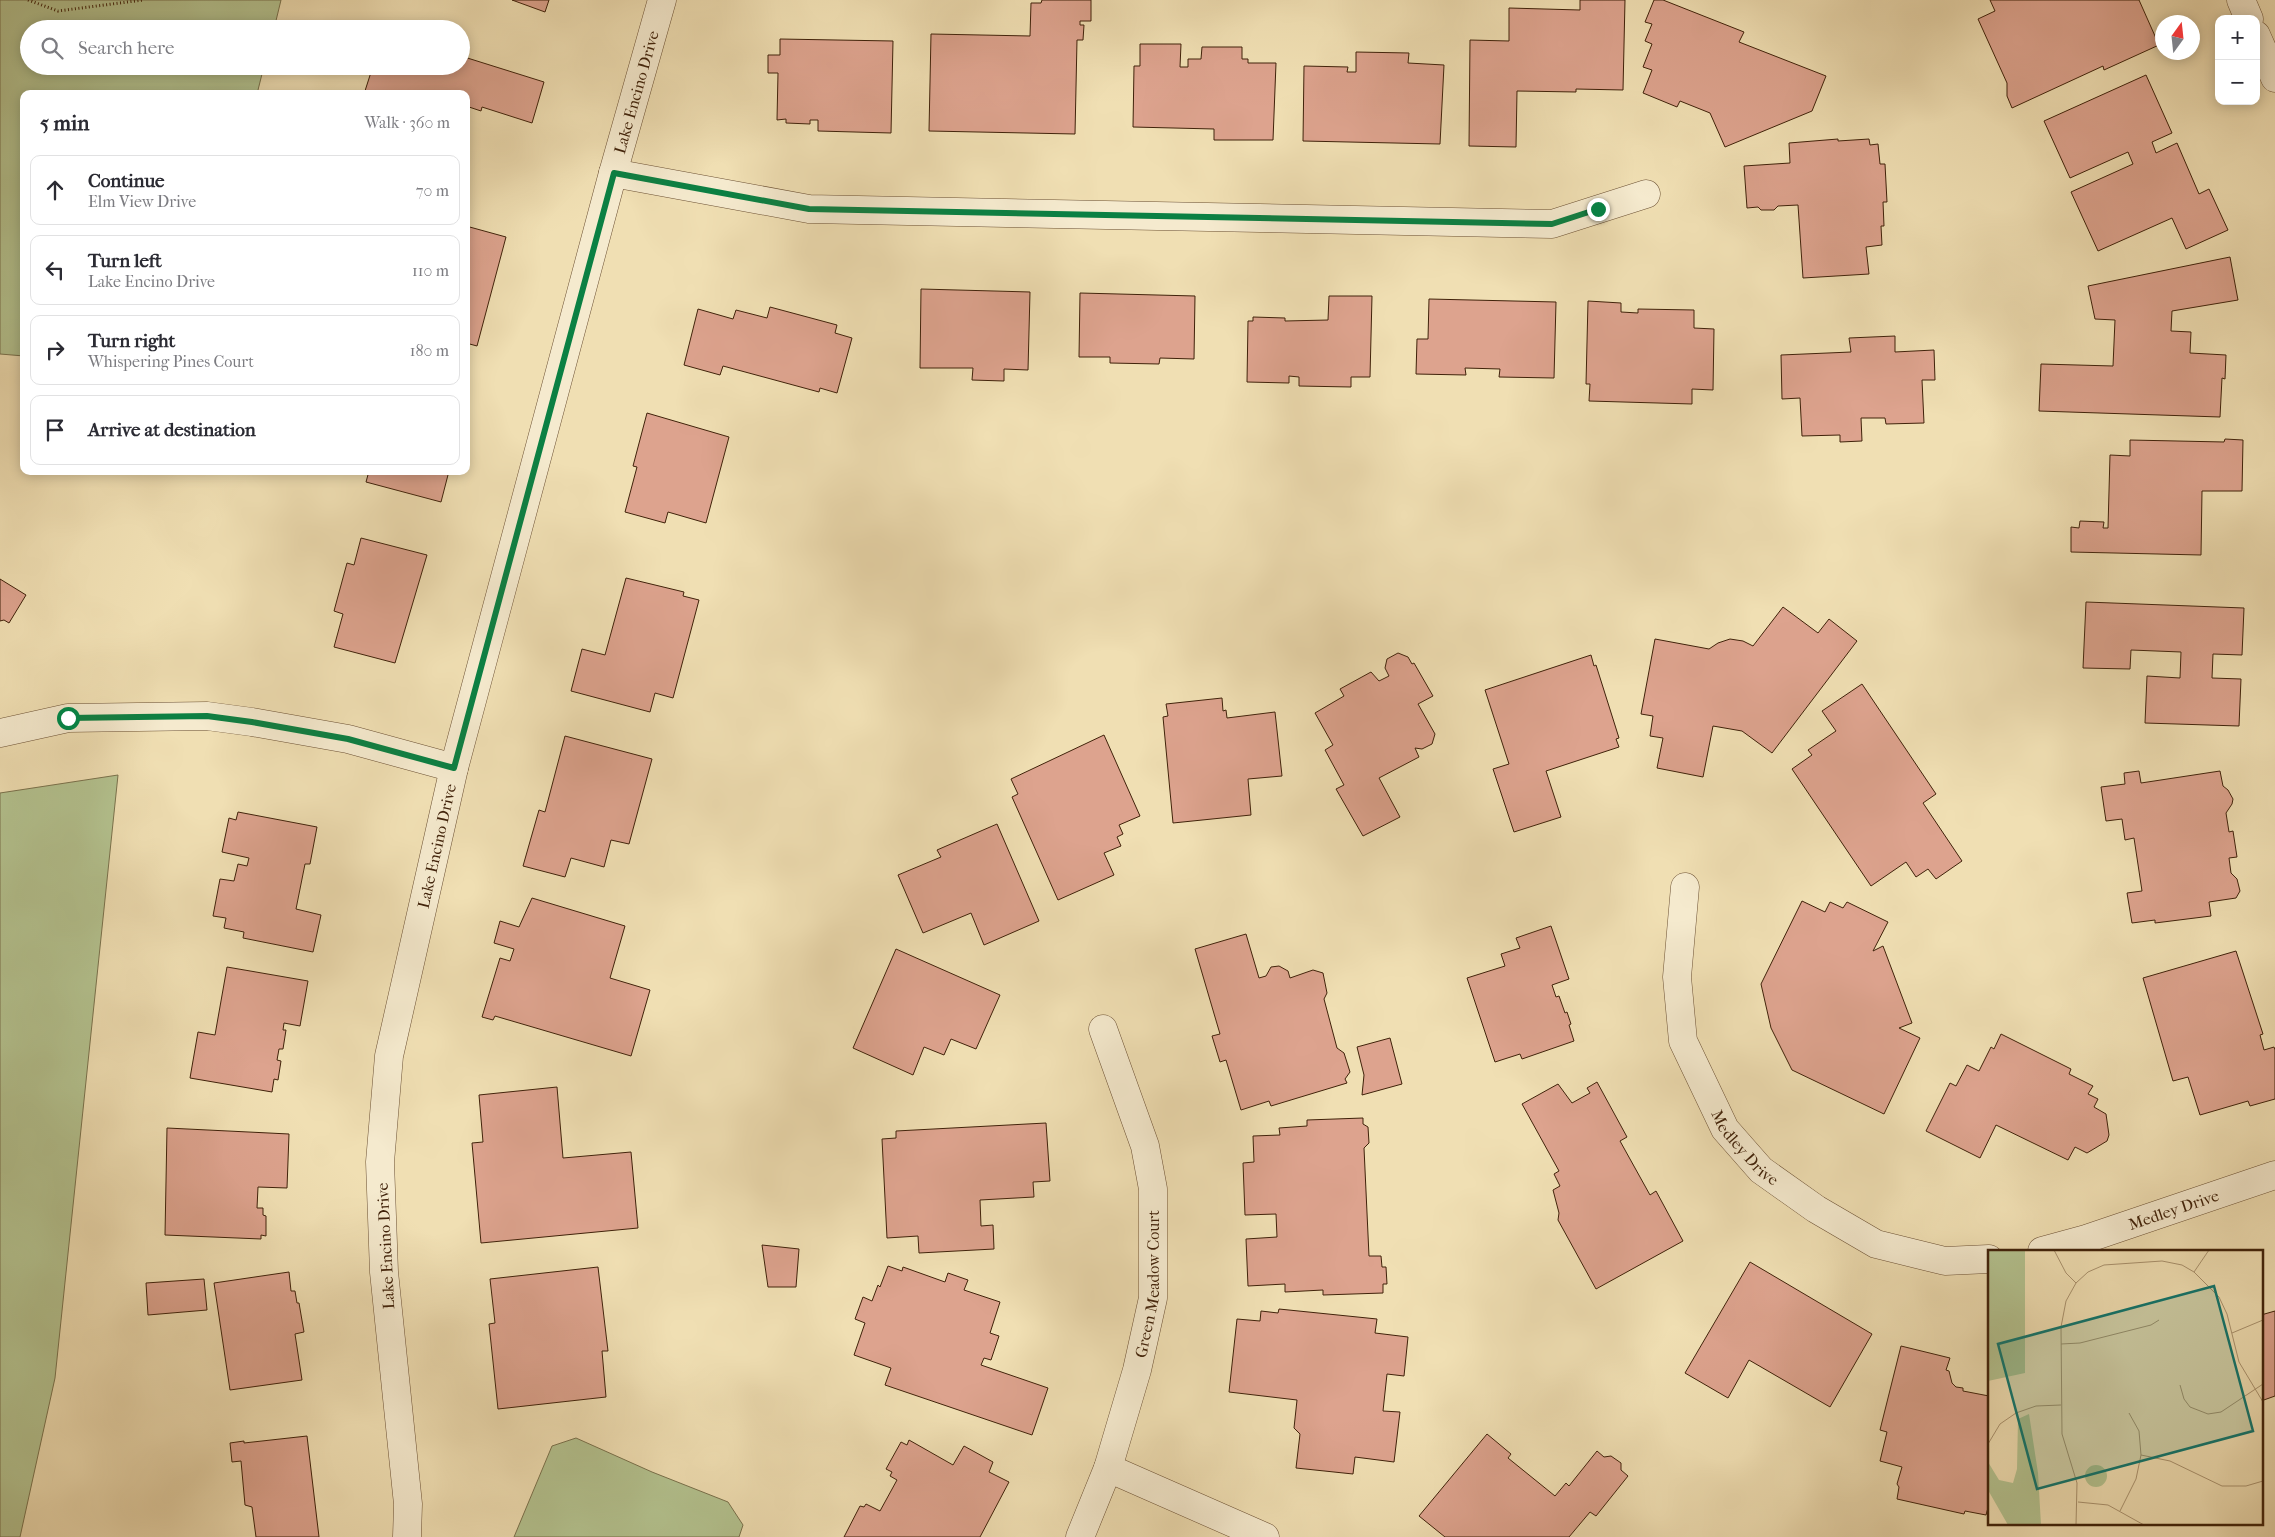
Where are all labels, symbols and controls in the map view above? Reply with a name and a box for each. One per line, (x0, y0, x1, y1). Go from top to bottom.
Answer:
north arrow (2155, 15, 2200, 60)
map controls (2215, 15, 2260, 105)
button: + (2215, 15, 2260, 60)
search box (20, 20, 470, 75)
street label: Lake Encino Drive (610, 28, 663, 156)
icon: search (38, 34, 66, 62)
text: Search here (78, 37, 174, 59)
button: − (2215, 60, 2260, 105)
text: 5 min (40, 111, 89, 135)
text: Walk · 360 m (364, 113, 450, 132)
text: Continue (88, 170, 164, 192)
icon: ahead (41, 176, 69, 204)
text: 70 m (416, 181, 449, 200)
text: Elm View Drive (88, 192, 196, 211)
route end (1587, 198, 1610, 221)
text: Turn left (88, 250, 162, 272)
icon: left (41, 256, 69, 284)
text: 110 m (412, 261, 449, 280)
text: Lake Encino Drive (88, 272, 215, 291)
text: Turn right (88, 330, 175, 352)
icon: right (41, 336, 69, 364)
text: 180 m (410, 341, 449, 360)
text: Whispering Pines Court (88, 352, 254, 371)
icon: arrive (41, 416, 69, 444)
text: Arrive at destination (88, 419, 256, 441)
route start (57, 707, 80, 730)
street label: Lake Encino Drive (414, 782, 460, 910)
street label: Medley Drive (1707, 1107, 1782, 1189)
street label: Lake Encino Drive (373, 1182, 398, 1310)
street label: Medley Drive (2126, 1186, 2221, 1234)
street label: Green Meadow Court (1131, 1210, 1163, 1360)
inset map (1988, 1250, 2262, 1524)

